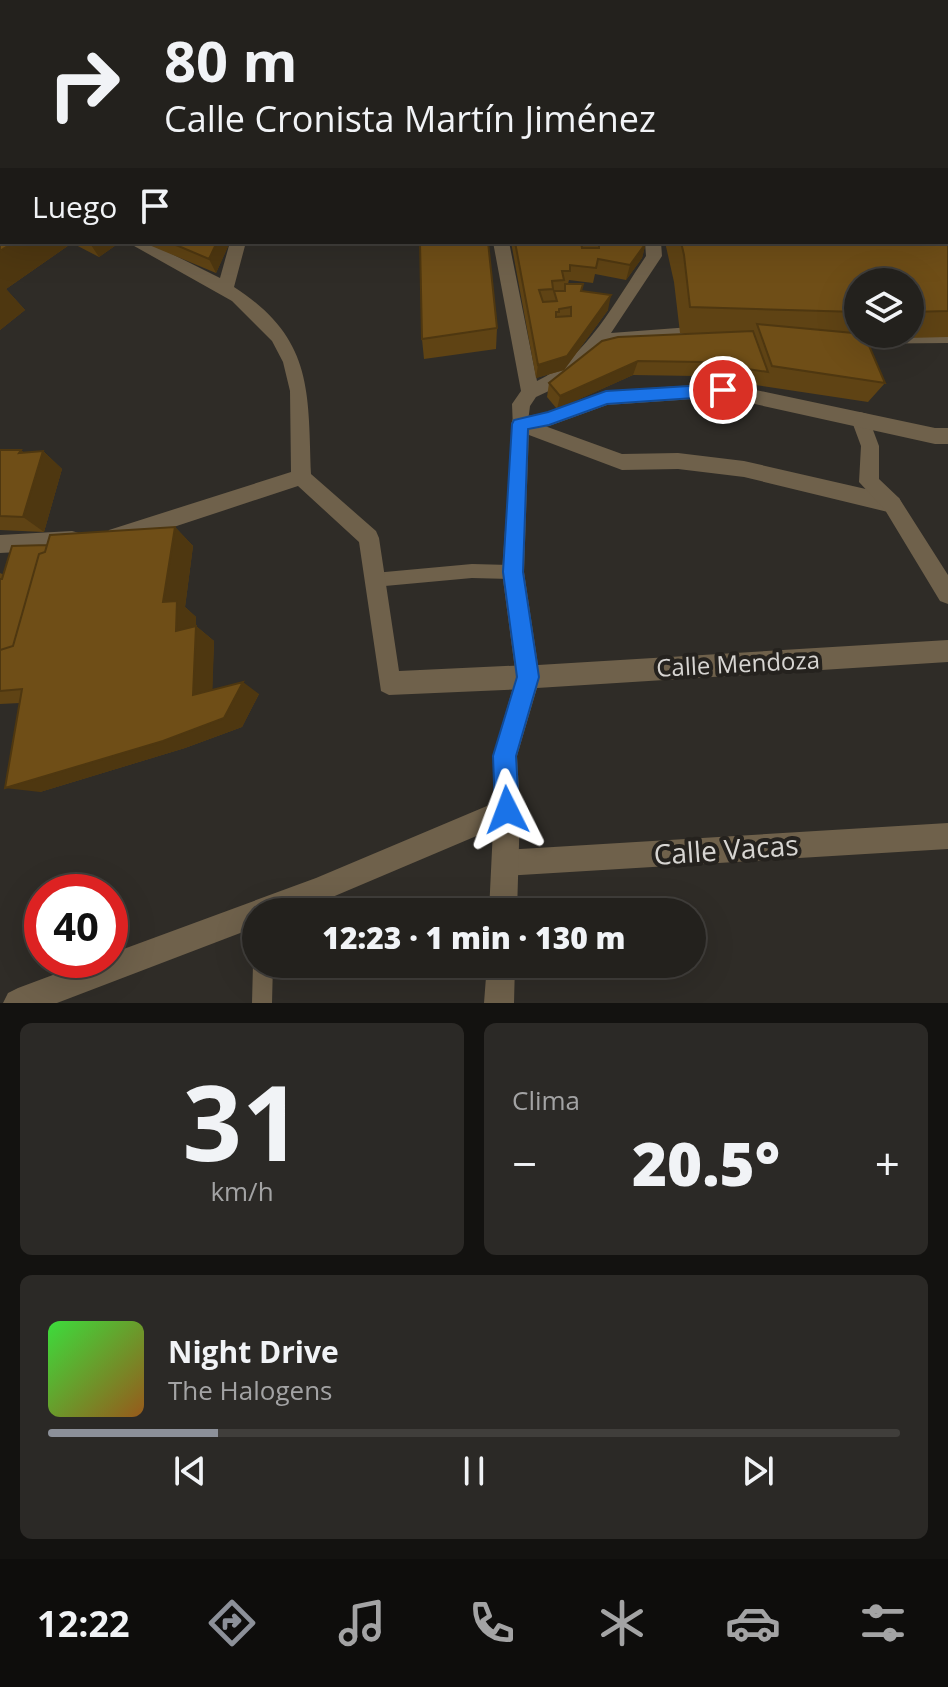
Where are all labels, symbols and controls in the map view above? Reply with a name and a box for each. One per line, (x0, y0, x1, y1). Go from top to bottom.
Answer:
text: 80 m (164, 22, 298, 98)
icon: right (32, 32, 136, 136)
text: Calle Cronista Martín Jiménez (164, 94, 656, 143)
icon: arrive (133, 184, 177, 228)
text: Luego (32, 186, 117, 227)
map controls (844, 268, 924, 348)
button: layers (844, 268, 924, 348)
pin (689, 356, 757, 424)
icon: arrive (701, 368, 745, 412)
street label: Calle Mendoza (655, 642, 821, 684)
position arrow (465, 768, 549, 852)
street label: Calle Vacas (652, 825, 800, 873)
speed limit sign: 40 (24, 874, 128, 978)
text: 12:23 · 1 min · 130 m (322, 917, 626, 958)
text: 31 (183, 1050, 301, 1191)
text: Clima (512, 1082, 580, 1118)
text: 20.5° (632, 1122, 780, 1204)
text: − (512, 1133, 537, 1193)
text: + (875, 1133, 900, 1193)
text: km/h (210, 1173, 274, 1209)
text: Night Drive (168, 1331, 339, 1372)
text: The Halogens (168, 1372, 333, 1408)
icon: previous (168, 1449, 212, 1493)
icon: pause (452, 1449, 496, 1493)
icon: next (736, 1449, 780, 1493)
icon: directions (204, 1595, 260, 1651)
icon: music (334, 1595, 390, 1651)
icon: phone (464, 1595, 520, 1651)
icon: climate (594, 1595, 650, 1651)
icon: car (725, 1595, 781, 1651)
icon: filters (855, 1595, 911, 1651)
text: 12:22 (37, 1599, 130, 1648)

